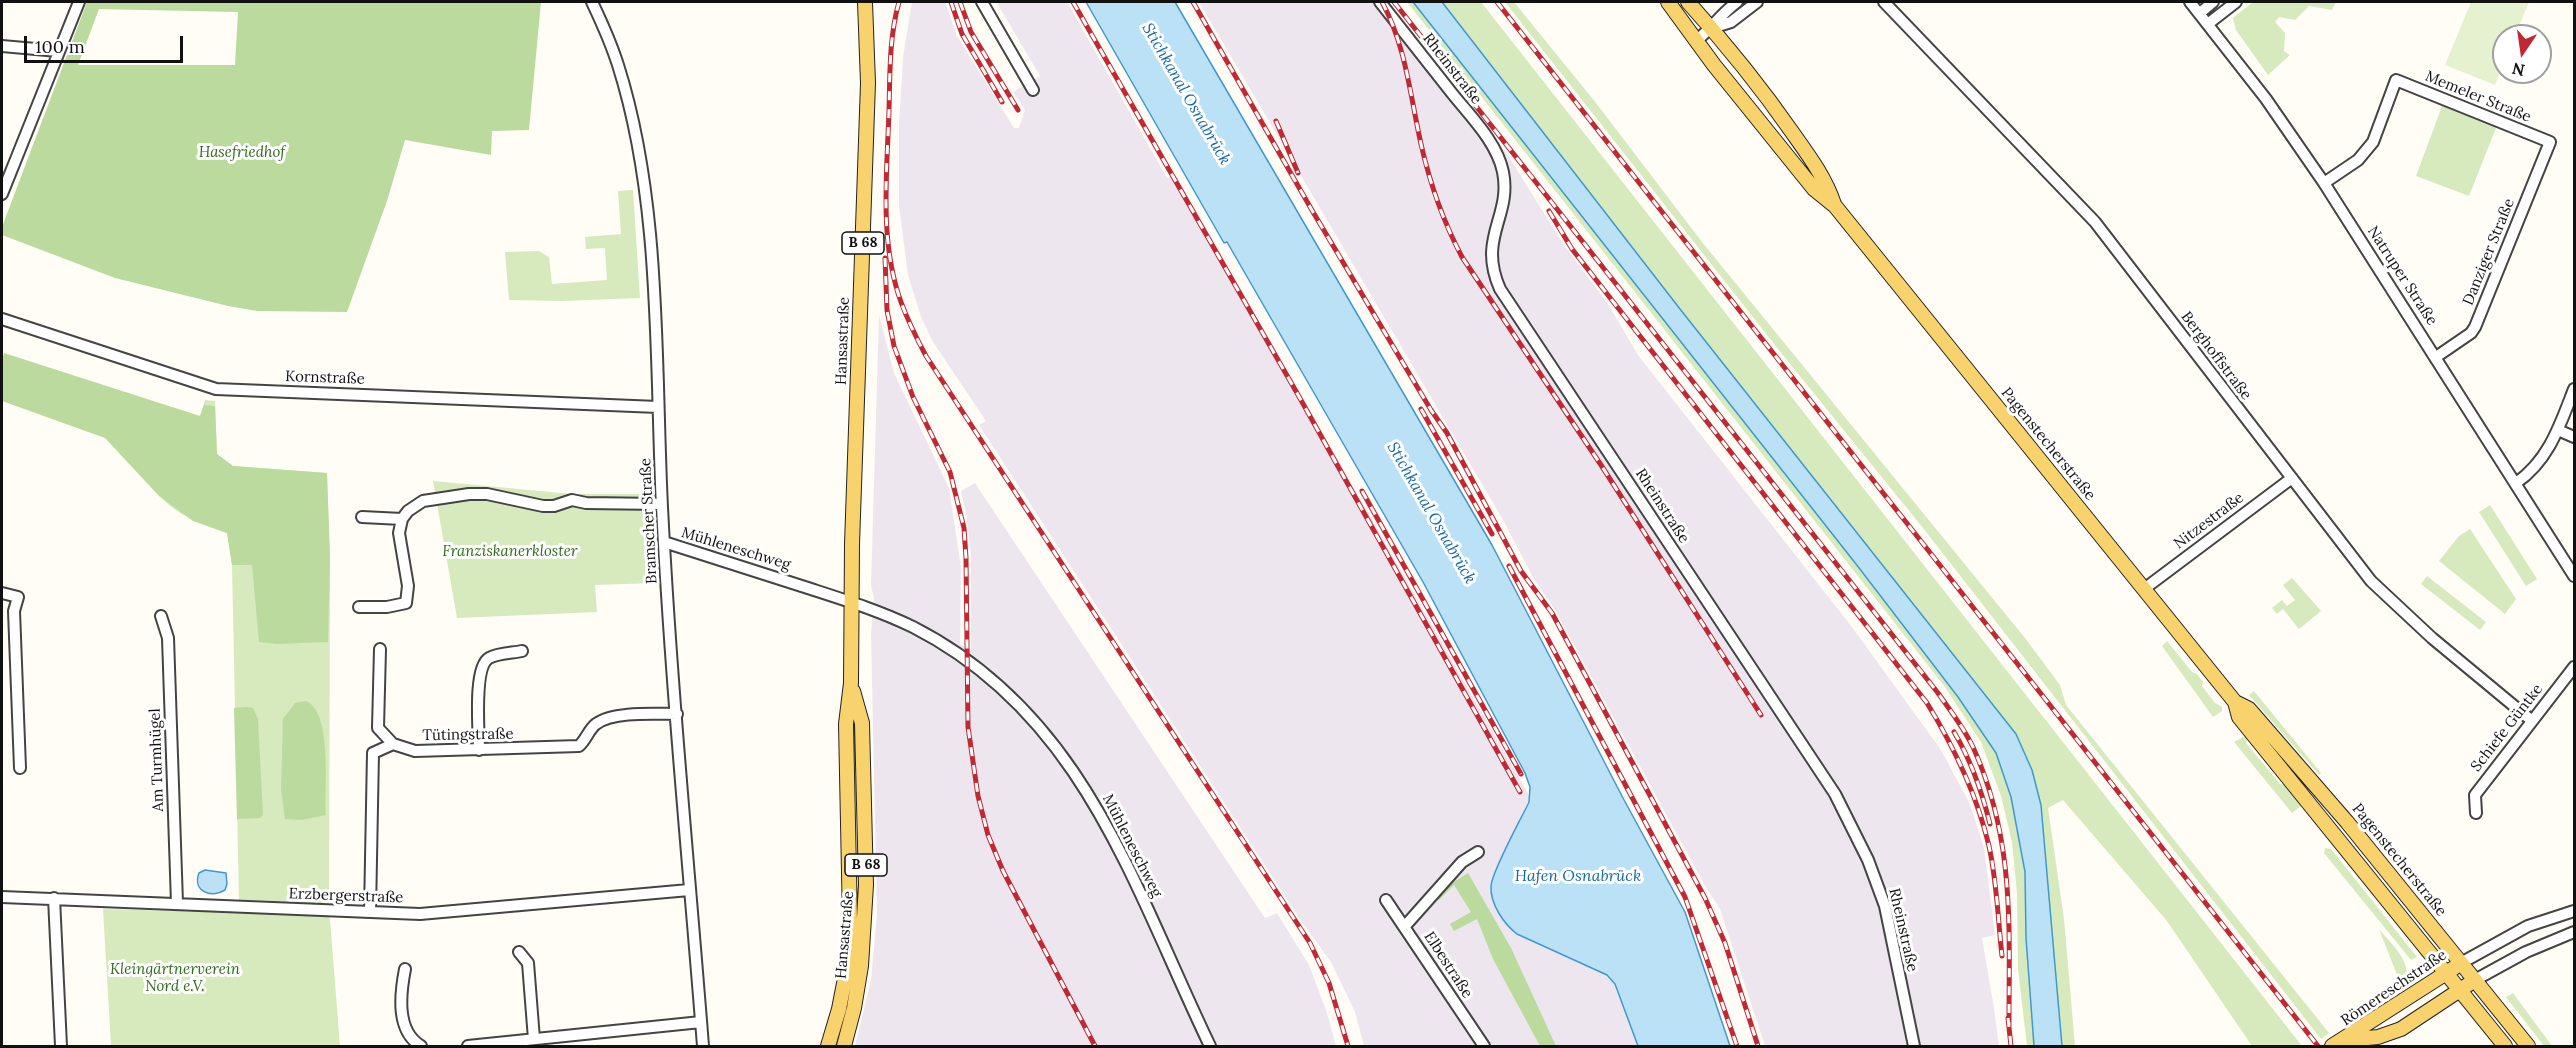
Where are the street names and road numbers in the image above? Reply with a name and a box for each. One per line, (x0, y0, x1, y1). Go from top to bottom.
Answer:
street label: Rheinstraße (1419, 30, 1485, 108)
street label: Memeler Straße (2422, 68, 2534, 126)
street label: Danziger Straße (2459, 196, 2519, 308)
street label: Natruper Straße (2363, 223, 2441, 329)
road number: B 68 (842, 232, 884, 254)
street label: Hansastraße (832, 297, 854, 385)
street label: Berghoffstraße (2177, 308, 2255, 404)
street label: Kornstraße (285, 368, 365, 388)
street label: Pagenstecherstraße (1997, 384, 2099, 504)
street label: Bramscher Straße (637, 458, 661, 584)
street label: Rheinstraße (1631, 465, 1693, 547)
street label: Nitzestraße (2171, 489, 2247, 553)
street label: Mühleneschweg (679, 524, 793, 574)
street label: Schiefe Güntke (2467, 681, 2547, 775)
street label: Am Turmhügel (146, 708, 168, 812)
street label: Tütingstraße (422, 725, 514, 745)
street label: Mühleneschweg (1098, 791, 1166, 901)
street label: Pagenstecherstraße (2348, 800, 2450, 920)
road number: B 68 (845, 854, 887, 876)
street label: Erzbergerstraße (288, 885, 404, 907)
street label: Rheinstraße (1885, 887, 1921, 973)
street label: Hansastraße (832, 890, 858, 980)
street label: Elbestraße (1420, 928, 1476, 1002)
street label: Römereschstraße (2338, 946, 2450, 1030)

